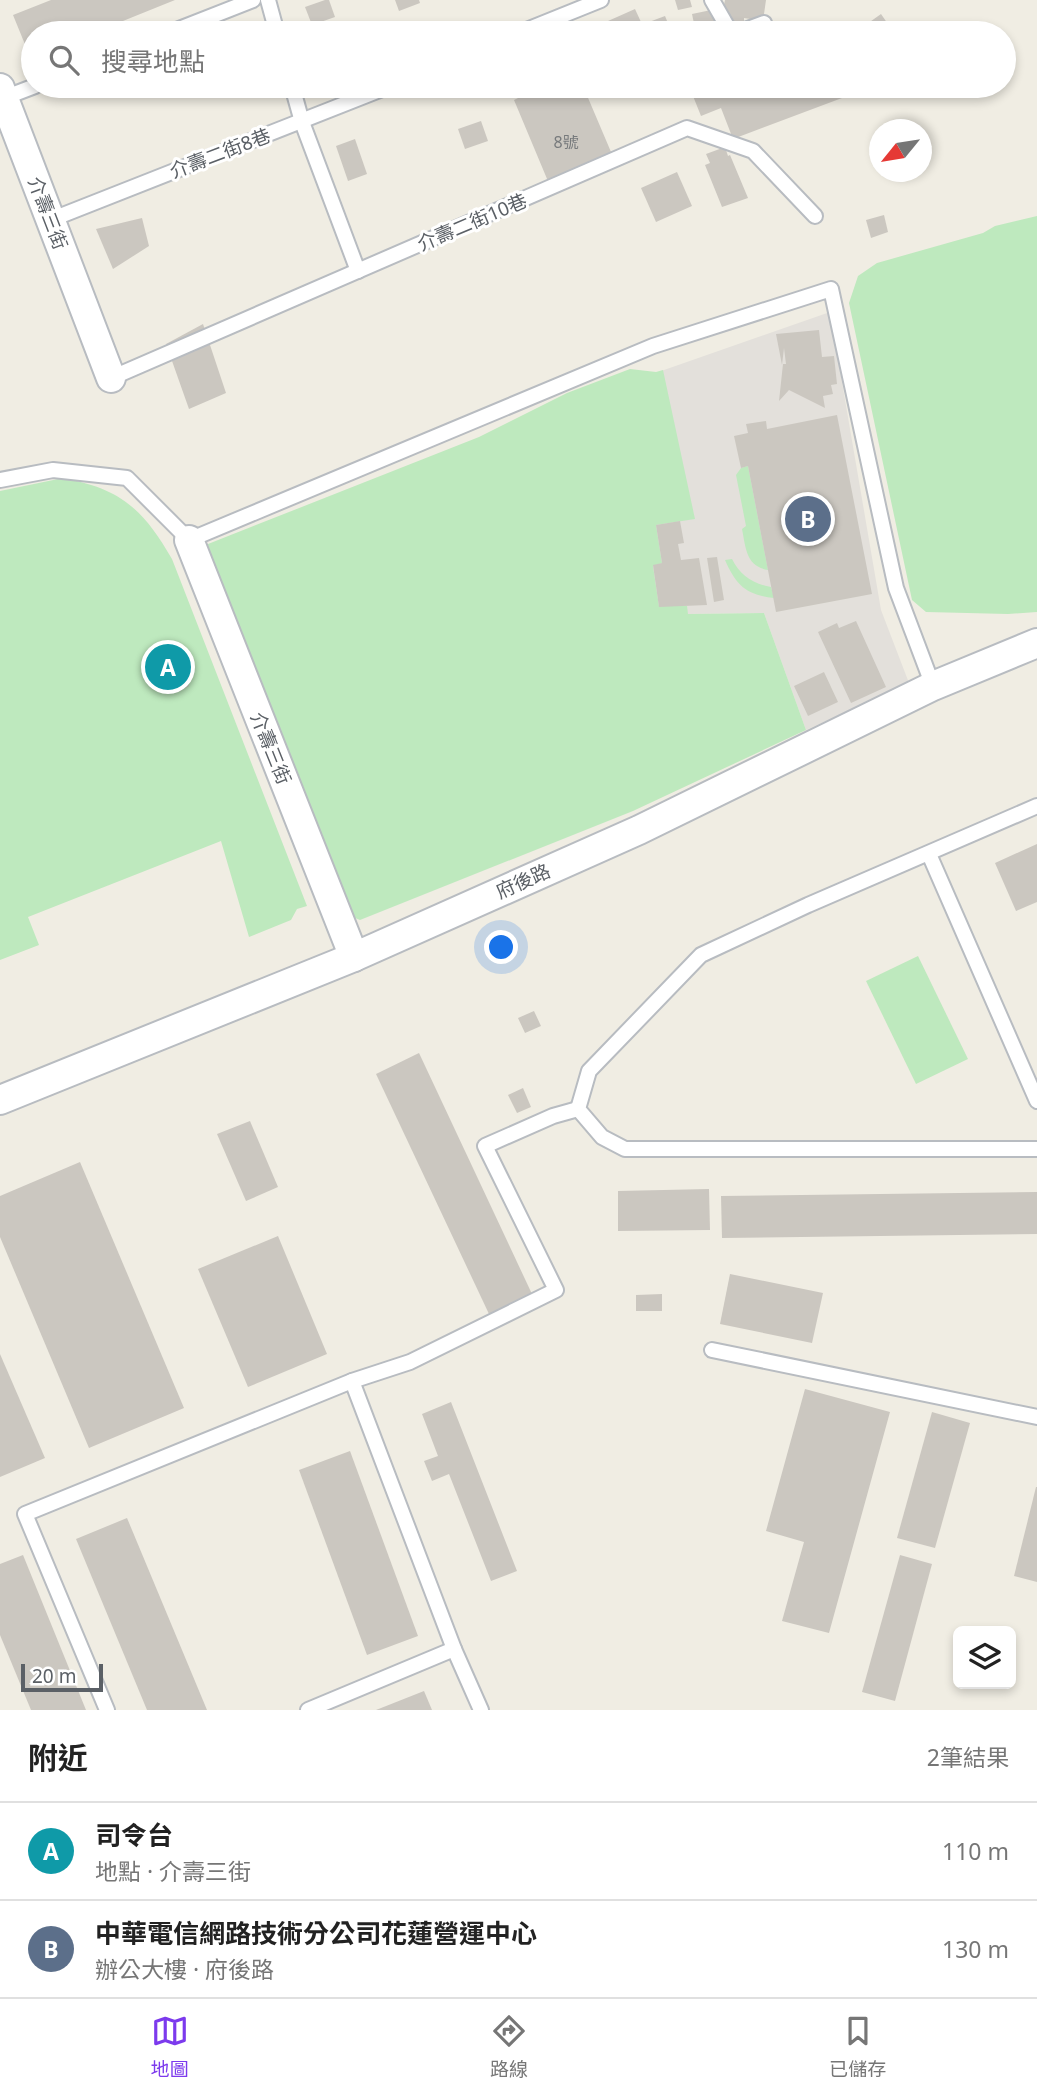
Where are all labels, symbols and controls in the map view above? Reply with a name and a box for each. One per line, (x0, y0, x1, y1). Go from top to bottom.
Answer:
search box (21, 21, 1016, 98)
icon: search (45, 41, 83, 79)
text: 搜尋地點 (101, 43, 205, 79)
north arrow (869, 119, 932, 182)
street label: 介壽二街8巷 (166, 122, 274, 184)
house number: 8號 (553, 131, 579, 153)
street label: 介壽三街 (22, 173, 74, 253)
street label: 介壽二街10巷 (413, 187, 531, 257)
pin: B (785, 493, 831, 545)
pin: A (145, 641, 191, 693)
street label: 介壽三街 (245, 708, 297, 788)
street label: 府後路 (492, 858, 554, 904)
your location (484, 930, 518, 964)
map controls (953, 1626, 1016, 1689)
button: layers (953, 1626, 1016, 1689)
scale bar (21, 1661, 103, 1693)
text: 20 m (32, 1663, 76, 1689)
text: 附近 (28, 1737, 88, 1778)
text: 2筆結果 (927, 1741, 1009, 1773)
text: 司令台 (95, 1817, 173, 1853)
text: A (43, 1835, 59, 1867)
text: 110 m (942, 1835, 1009, 1867)
text: 地點 · 介壽三街 (95, 1855, 251, 1887)
text: 中華電信網路技術分公司花蓮營運中心 (95, 1915, 537, 1951)
text: B (43, 1933, 59, 1965)
text: 130 m (942, 1933, 1009, 1965)
text: 辦公大樓 · 府後路 (95, 1953, 274, 1985)
tab: 地圖 (151, 2012, 189, 2082)
tab: 路線 (490, 2012, 528, 2082)
tab: 已儲存 (829, 2012, 886, 2082)

